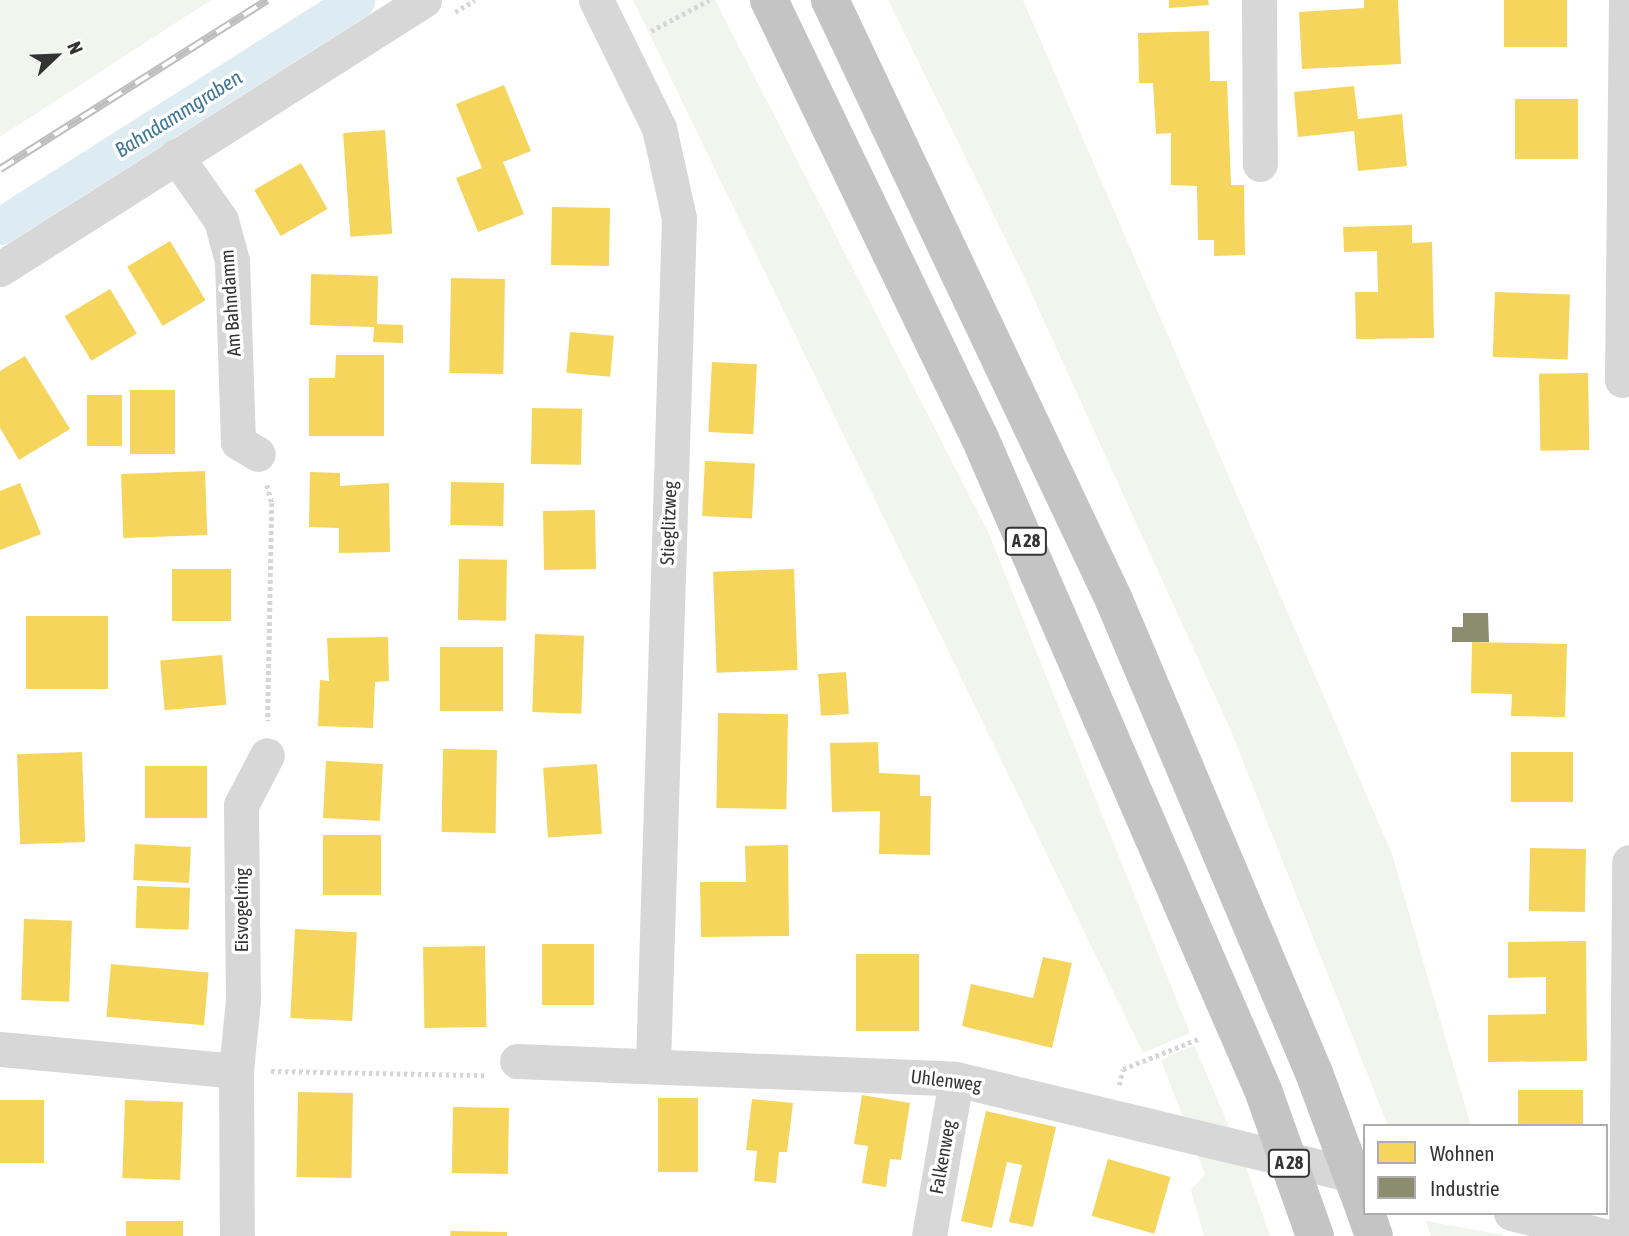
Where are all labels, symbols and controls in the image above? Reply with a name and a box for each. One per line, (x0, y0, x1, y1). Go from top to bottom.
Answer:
north arrow (21, 21, 91, 91)
text: N (63, 38, 88, 57)
water label: Bahndammgraben (110, 64, 246, 162)
street label: Am Bahndamm (216, 249, 246, 357)
street label: Stieglitzweg (656, 480, 682, 566)
road number: A 28 (1003, 526, 1049, 556)
street label: Eisvogelring (231, 868, 253, 952)
street label: Uhlenweg (909, 1065, 983, 1097)
street label: Falkenweg (925, 1118, 961, 1196)
legend (1363, 1124, 1608, 1215)
text: Wohnen (1430, 1141, 1495, 1165)
road number: A 28 (1266, 1148, 1312, 1178)
text: Industrie (1430, 1176, 1500, 1200)

